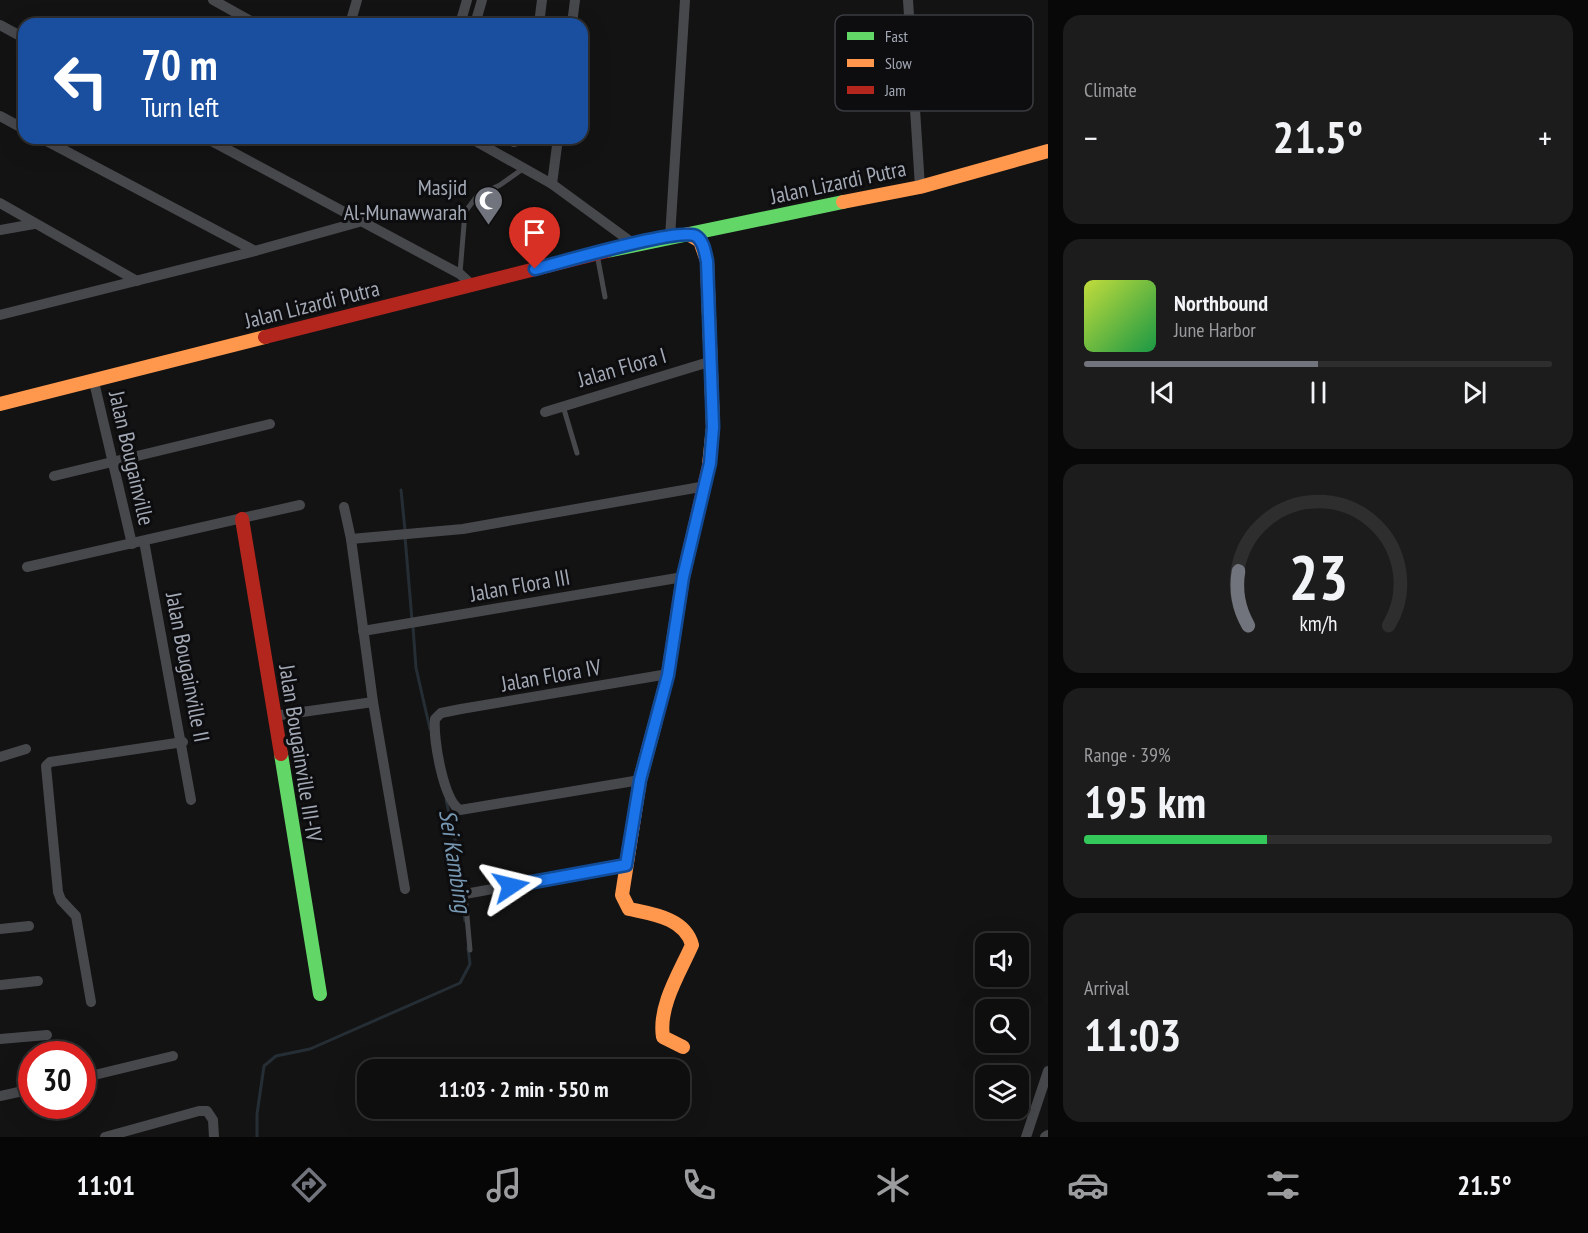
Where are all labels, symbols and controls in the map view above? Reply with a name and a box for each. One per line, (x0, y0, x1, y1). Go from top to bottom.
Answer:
legend (835, 15, 1033, 111)
text: Fast (885, 26, 908, 46)
text: 70 m (141, 37, 218, 92)
icon: left (42, 42, 120, 120)
text: Slow (885, 53, 912, 73)
text: Climate (1084, 77, 1137, 103)
text: Jam (884, 80, 906, 100)
text: Turn left (141, 90, 219, 124)
text: 21.5° (1273, 107, 1363, 165)
text: − (1084, 116, 1098, 159)
text: + (1538, 116, 1552, 159)
street label: Jalan Lizardi Putra (767, 154, 908, 210)
place label: Masjid Al-Munawwarah (344, 173, 467, 226)
mosque icon: Masjid Al-Munawwarah (472, 184, 504, 226)
pin (509, 207, 560, 269)
icon: arrive (518, 216, 551, 249)
street label: Jalan Lizardi Putra (241, 274, 382, 334)
text: Northbound (1174, 289, 1268, 317)
text: June Harbor (1174, 317, 1256, 343)
street label: Jalan Flora I (574, 341, 669, 393)
icon: previous (1146, 376, 1179, 409)
icon: pause (1302, 376, 1335, 409)
icon: next (1458, 376, 1491, 409)
street label: Jalan Bougainville (103, 387, 161, 528)
text: 23 (1288, 536, 1348, 617)
street label: Jalan Flora III (467, 562, 572, 608)
street label: Jalan Bougainville II (160, 589, 216, 744)
text: km/h (1299, 609, 1337, 637)
street label: Jalan Flora IV (498, 652, 604, 698)
street label: Jalan Bougainville III-IV (273, 661, 329, 844)
text: Range · 39% (1084, 742, 1171, 768)
text: 195 km (1084, 772, 1206, 830)
water label: Sei Kambing (432, 807, 479, 916)
position arrow (479, 854, 543, 918)
map controls (975, 933, 1029, 1119)
button: sound (975, 933, 1029, 987)
text: Arrival (1084, 975, 1129, 1001)
button: search (975, 999, 1029, 1053)
text: 11:03 (1084, 1005, 1181, 1063)
speed limit sign: 30 (18, 1041, 96, 1119)
button: layers (975, 1065, 1029, 1119)
text: 11:03 · 2 min · 550 m (438, 1075, 609, 1103)
icon: directions (288, 1164, 330, 1206)
icon: music (483, 1164, 525, 1206)
icon: phone (678, 1164, 720, 1206)
icon: climate (872, 1164, 914, 1206)
icon: car (1067, 1164, 1109, 1206)
icon: filters (1262, 1164, 1304, 1206)
text: 11:01 (76, 1168, 135, 1202)
text: 21.5° (1457, 1168, 1511, 1202)

